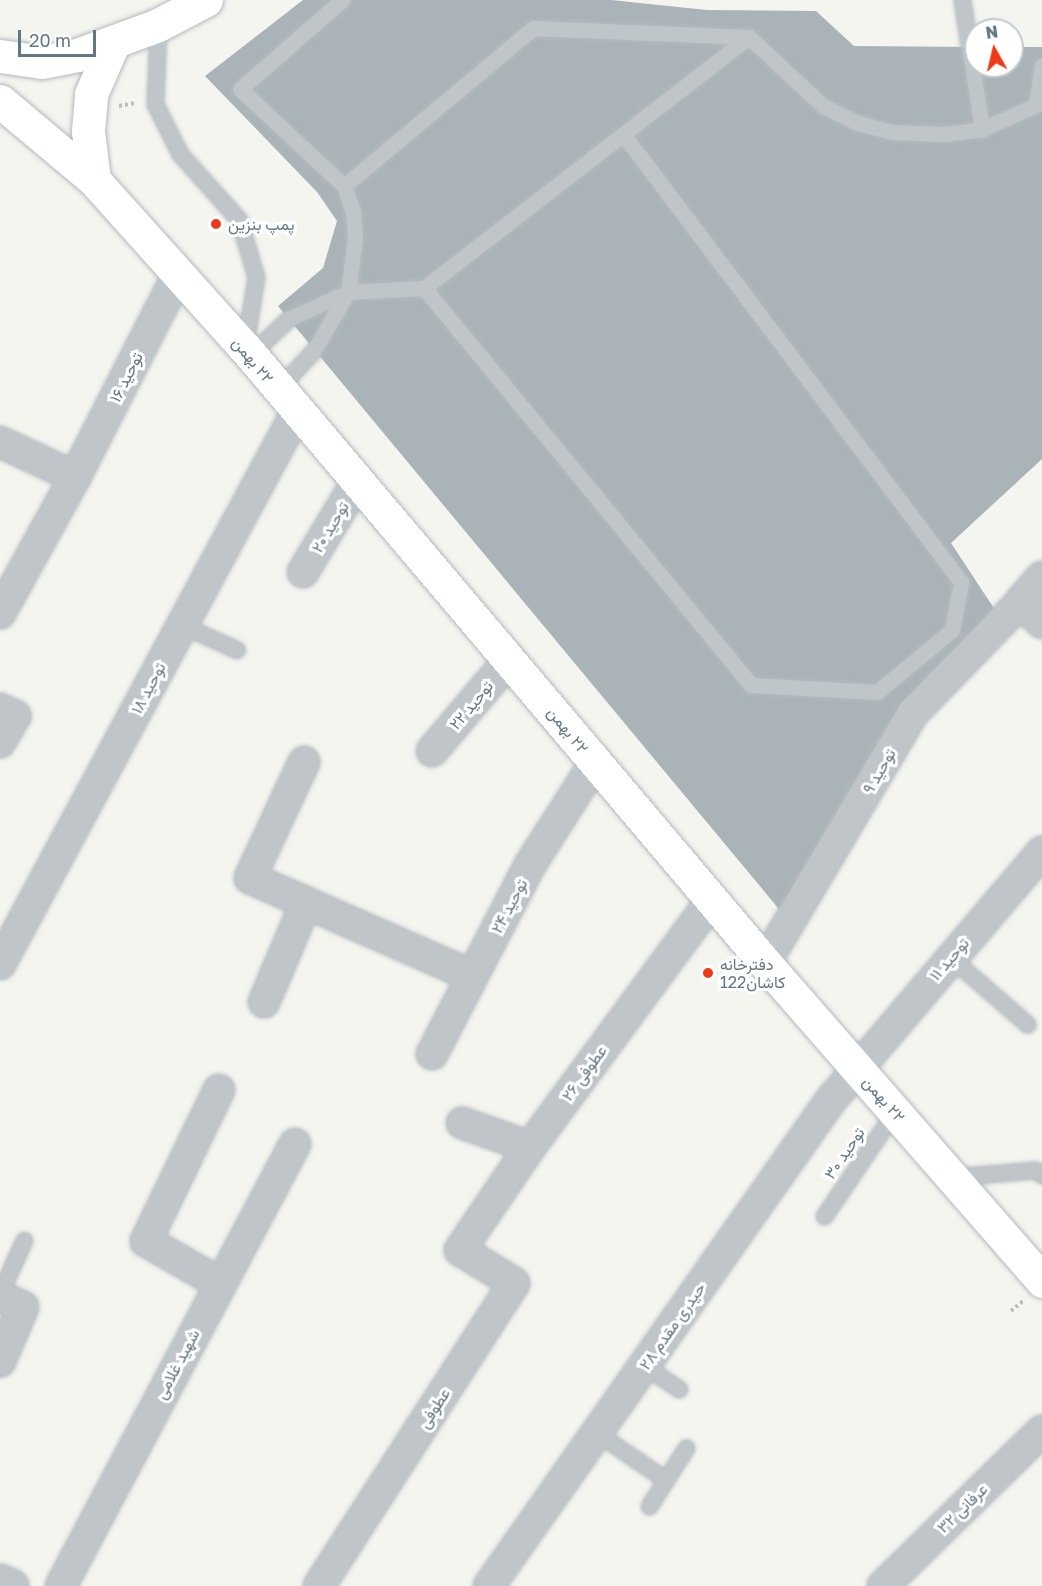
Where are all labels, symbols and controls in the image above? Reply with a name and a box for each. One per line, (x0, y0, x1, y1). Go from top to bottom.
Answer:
scale bar (21, 18, 99, 56)
north arrow (964, 18, 1024, 78)
text: N (984, 21, 999, 43)
text: 20 m (29, 29, 71, 51)
place label: پمپ بنزین (228, 214, 294, 234)
marker: پمپ بنزین (209, 217, 223, 231)
street label: ٢٢ بهمن (228, 333, 278, 387)
street label: توحید ۱۶ (105, 349, 147, 405)
street label: توحید ۲۰ (307, 498, 353, 556)
street label: توحید ۱۸ (127, 659, 169, 717)
street label: توحید ۲۲ (445, 677, 497, 733)
street label: ٢٢ بهمن (544, 703, 592, 757)
street label: توحید ۹ (858, 745, 900, 797)
street label: توحید ۲۴ (487, 876, 531, 936)
street label: توحید ۱۱ (925, 934, 973, 984)
place label: دفترخانه 122کاشان (720, 954, 785, 992)
marker: دفترخانه 122کاشان (701, 966, 715, 980)
street label: عطوفی ۲۶ (557, 1041, 611, 1105)
street label: ٢٢ بهمن (859, 1072, 909, 1126)
street label: توحید ۳۰ (820, 1123, 868, 1183)
street label: حیدری مقدم ۲۸ (635, 1279, 709, 1373)
street label: شهید غلامی (151, 1326, 203, 1402)
street label: عطوفی (414, 1384, 454, 1432)
street label: عرفانی ۳۲ (933, 1479, 991, 1537)

